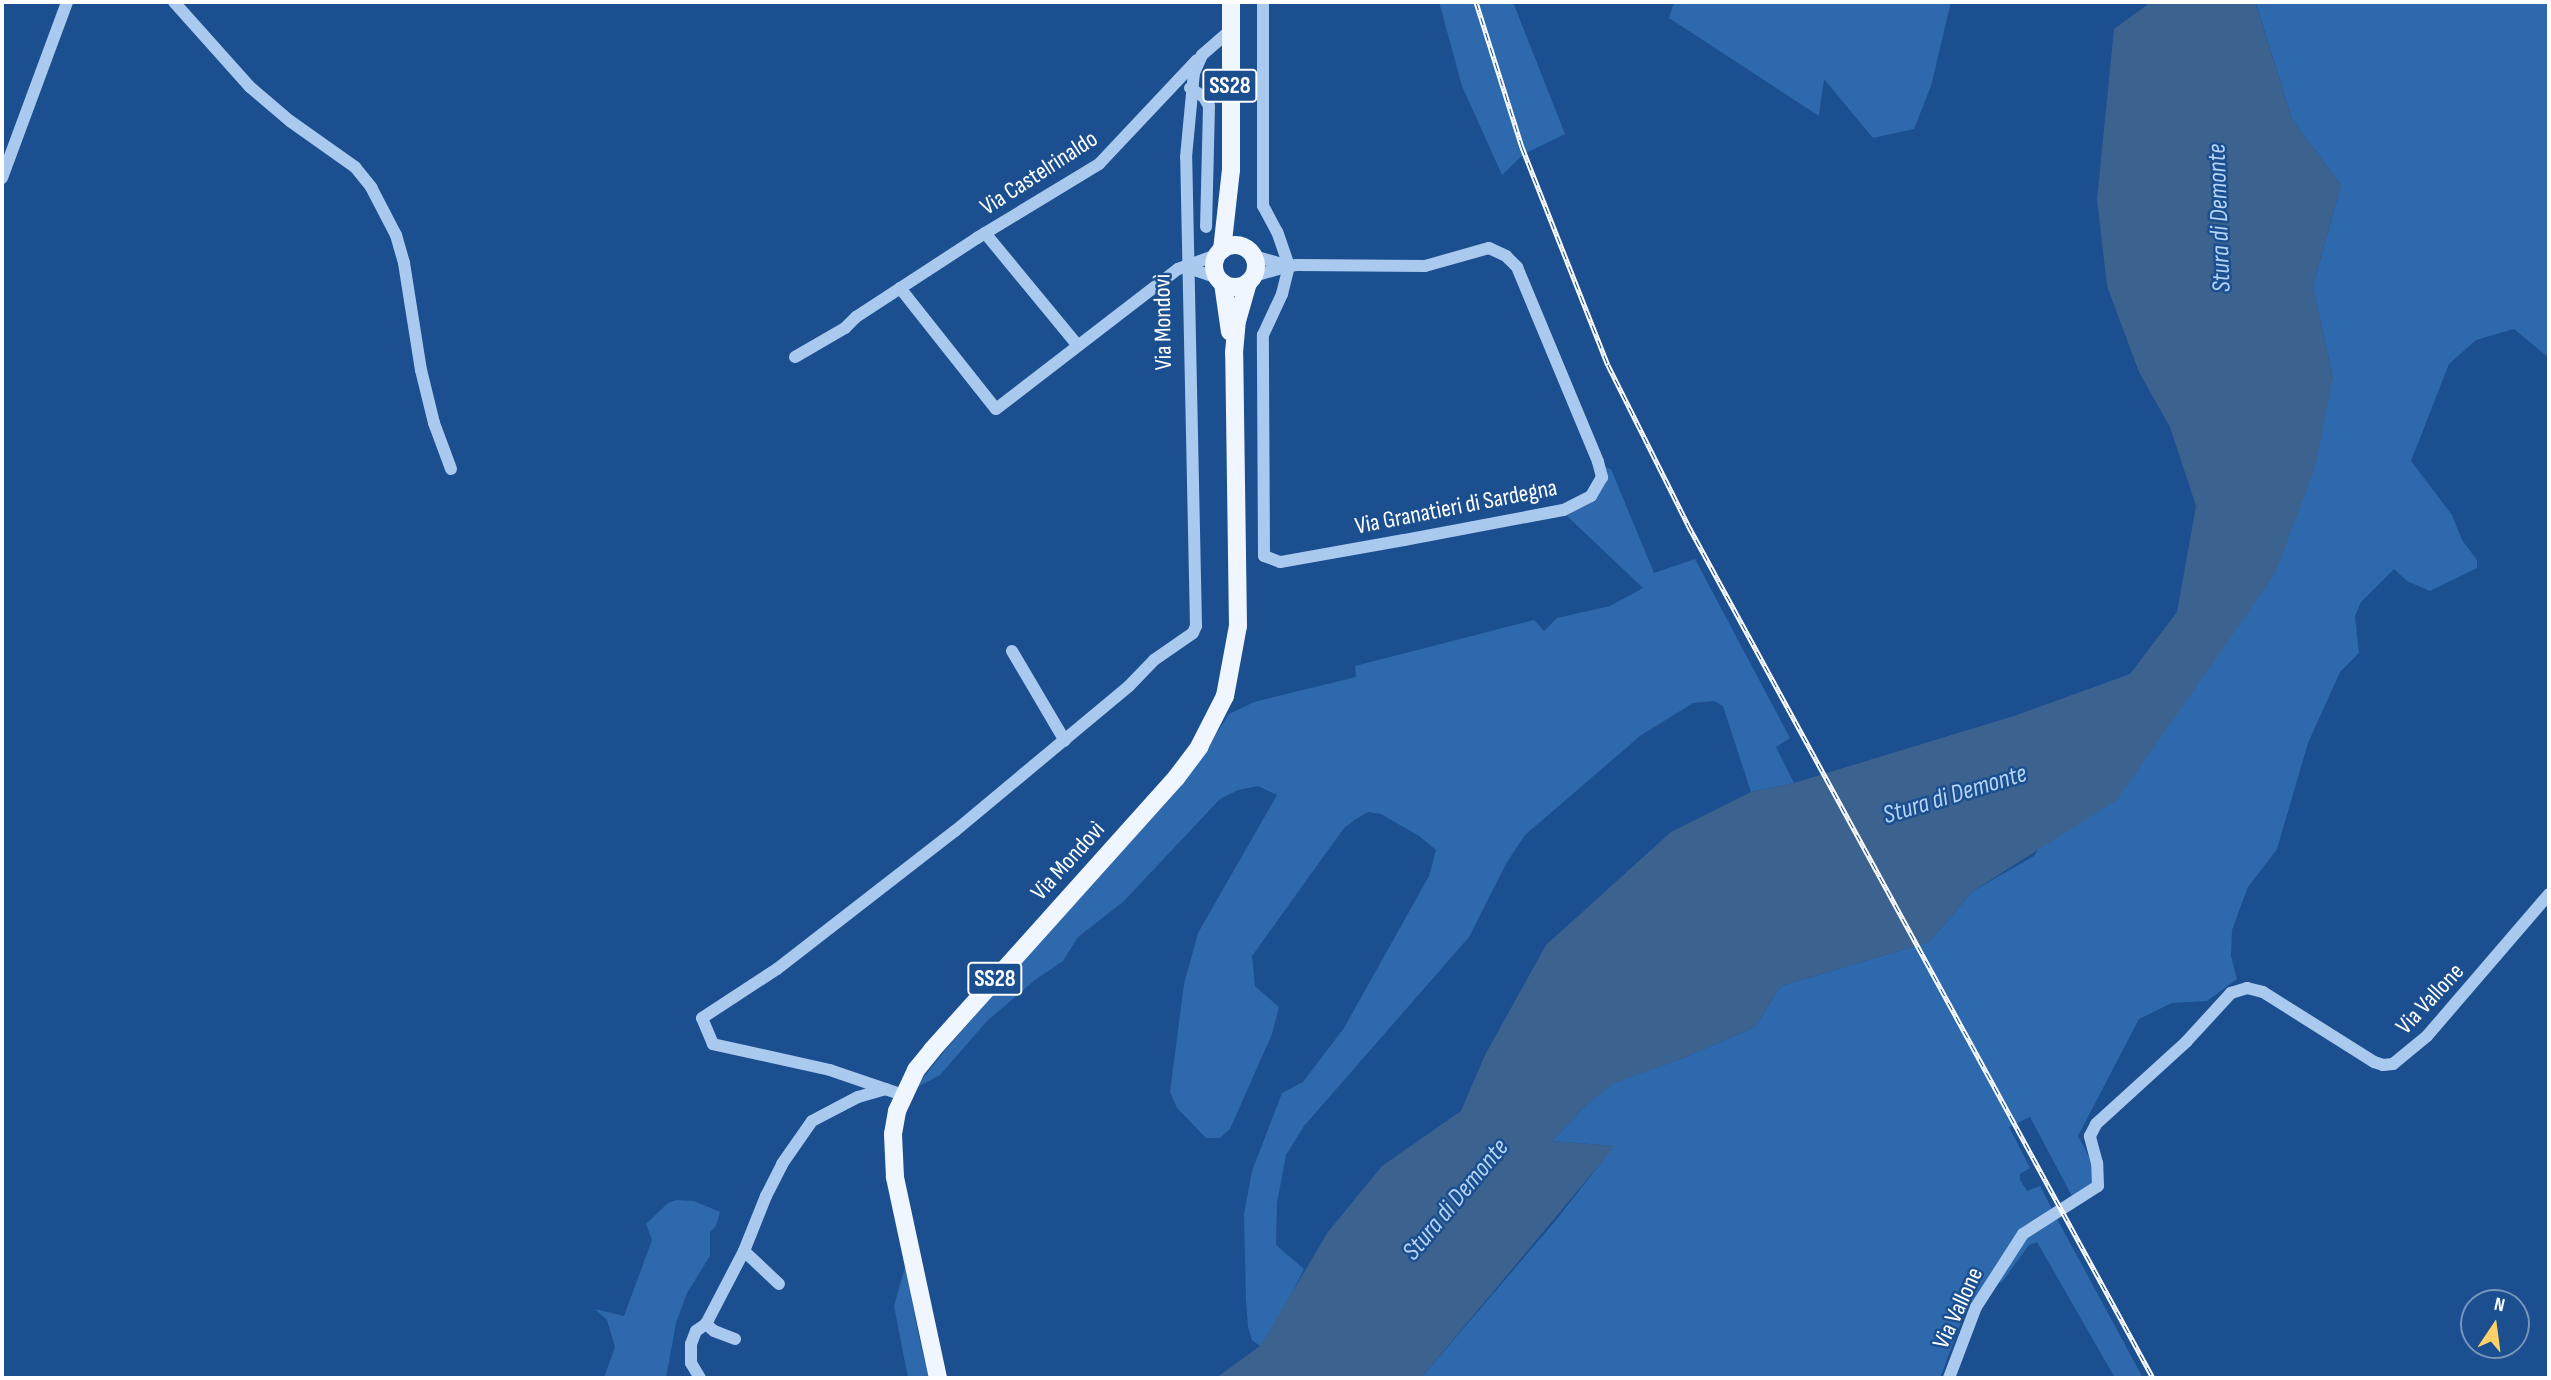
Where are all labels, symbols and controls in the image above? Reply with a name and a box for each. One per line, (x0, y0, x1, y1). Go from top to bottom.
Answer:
road number: SS28 (1202, 66, 1258, 106)
street label: Via Castelrinaldo (975, 124, 1103, 222)
water label: Stura di Demonte (2202, 143, 2238, 293)
street label: Via Mondovì (1148, 274, 1178, 370)
street label: Via Granatieri di Sardegna (1353, 473, 1559, 541)
water label: Stura di Demonte (1879, 758, 2031, 832)
street label: Via Mondovì (1025, 816, 1111, 906)
street label: Via Vallone (2390, 958, 2470, 1040)
road number: SS28 (967, 960, 1023, 998)
water label: Stura di Demonte (1396, 1133, 1516, 1267)
street label: Via Vallone (1927, 1263, 1989, 1353)
north arrow (2460, 1289, 2530, 1359)
text: N (2492, 1293, 2507, 1317)

